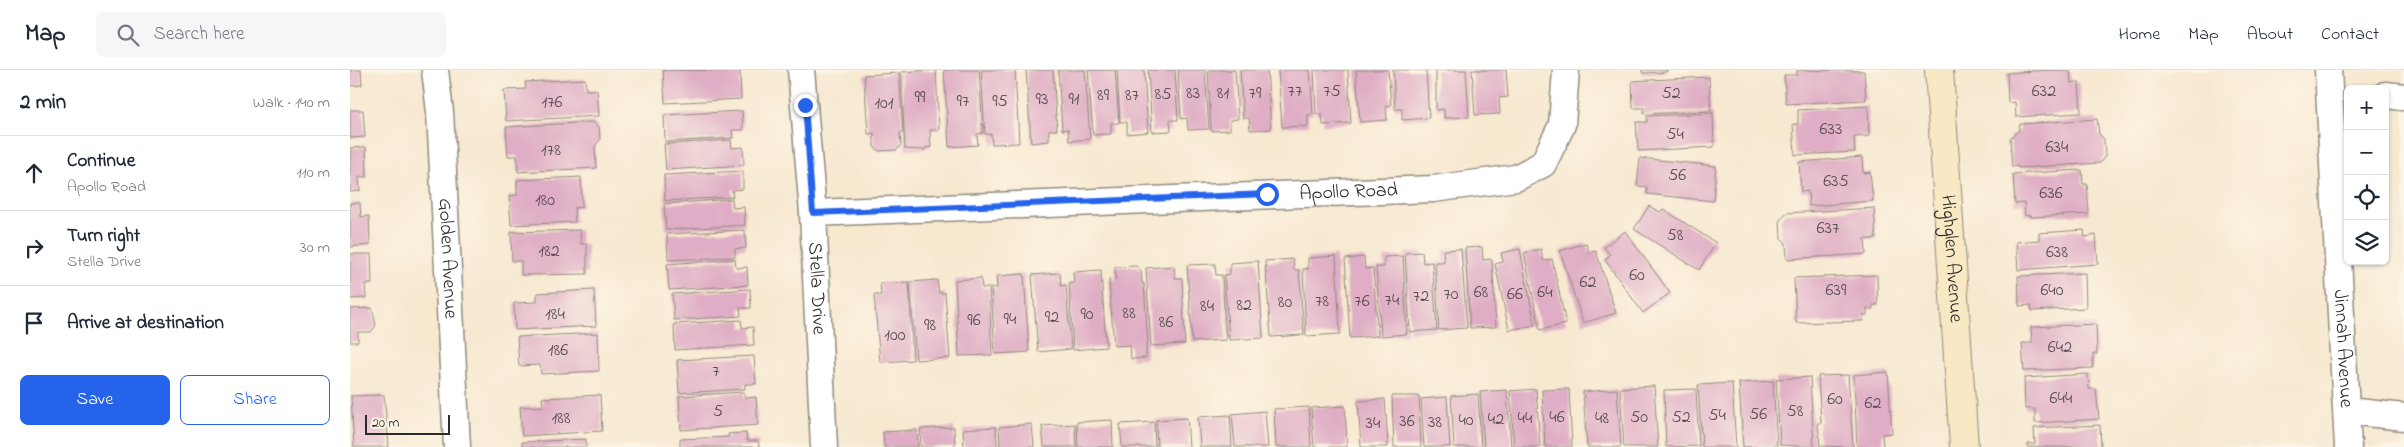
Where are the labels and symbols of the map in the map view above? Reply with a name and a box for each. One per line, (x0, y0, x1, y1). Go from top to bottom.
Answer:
house number: 77 (1288, 79, 1303, 105)
house number: 75 (1323, 79, 1341, 105)
house number: 632 (2032, 79, 2056, 105)
house number: 83 (1186, 81, 1200, 107)
house number: 81 (1217, 81, 1230, 107)
house number: 79 (1249, 81, 1262, 107)
house number: 52 (1661, 81, 1681, 107)
house number: 85 (1154, 82, 1172, 108)
house number: 89 (1097, 83, 1110, 109)
house number: 87 (1125, 83, 1140, 109)
house number: 99 (915, 85, 926, 111)
house number: 93 (1036, 87, 1048, 113)
house number: 91 (1068, 87, 1080, 113)
house number: 97 (957, 89, 970, 115)
house number: 95 (992, 89, 1008, 115)
house number: 176 (541, 90, 563, 116)
house number: 101 (874, 91, 894, 117)
route end (794, 94, 817, 117)
house number: 633 (1820, 117, 1842, 143)
house number: 54 (1666, 122, 1684, 148)
house number: 634 (2046, 135, 2069, 161)
house number: 178 (541, 138, 561, 164)
house number: 56 (1668, 163, 1686, 189)
house number: 635 (1823, 169, 1849, 195)
street label: Apollo Road (1299, 176, 1398, 209)
house number: 636 (2039, 181, 2063, 207)
route start (1256, 183, 1279, 206)
house number: 180 (535, 188, 555, 214)
street label: Highglen Avenue (1933, 194, 1970, 324)
street label: Golden Avenue (430, 198, 465, 320)
house number: 637 (1817, 216, 1840, 242)
house number: 58 (1666, 223, 1684, 249)
house number: 182 (538, 239, 560, 265)
house number: 638 (2046, 240, 2068, 266)
street label: Stella Drive (800, 241, 833, 336)
house number: 60 (1629, 263, 1645, 289)
house number: 62 (1580, 270, 1596, 296)
house number: 639 (1826, 278, 1847, 304)
house number: 640 (2040, 278, 2064, 304)
house number: 68 (1474, 280, 1489, 306)
house number: 64 (1537, 280, 1553, 306)
house number: 70 (1443, 282, 1459, 308)
house number: 66 (1507, 282, 1523, 308)
house number: 72 (1413, 284, 1429, 310)
house number: 74 (1385, 288, 1400, 314)
house number: 78 (1315, 289, 1329, 315)
house number: 76 (1354, 289, 1370, 315)
street label: Jinnah Avenue (2325, 289, 2360, 408)
house number: 80 (1278, 290, 1292, 316)
house number: 82 (1236, 293, 1252, 319)
house number: 84 (1200, 294, 1215, 320)
house number: 88 (1122, 301, 1136, 327)
house number: 184 (545, 302, 566, 328)
house number: 90 (1080, 302, 1094, 328)
house number: 92 (1045, 305, 1059, 331)
house number: 94 (1004, 307, 1017, 333)
house number: 96 (967, 308, 981, 334)
house number: 86 (1159, 310, 1173, 336)
house number: 98 (924, 313, 936, 339)
house number: 100 (884, 323, 906, 349)
house number: 642 (2048, 335, 2072, 361)
house number: 186 (548, 338, 568, 364)
house number: 7 (712, 359, 720, 385)
house number: 644 (2050, 386, 2073, 412)
house number: 60 (1827, 387, 1843, 413)
house number: 62 (1865, 391, 1881, 417)
house number: 5 (713, 399, 723, 425)
house number: 58 (1786, 399, 1804, 425)
house number: 56 (1749, 402, 1767, 428)
house number: 54 (1708, 403, 1726, 429)
house number: 46 (1549, 405, 1565, 431)
house number: 50 (1630, 405, 1648, 431)
house number: 52 (1671, 405, 1691, 431)
house number: 188 (551, 406, 571, 432)
house number: 44 (1518, 406, 1533, 432)
house number: 48 (1595, 406, 1609, 432)
house number: 42 (1488, 407, 1504, 433)
house number: 40 (1458, 408, 1474, 434)
house number: 36 (1399, 409, 1415, 435)
house number: 38 (1428, 410, 1442, 436)
house number: 34 (1366, 411, 1381, 437)
scale bar (365, 412, 450, 435)

